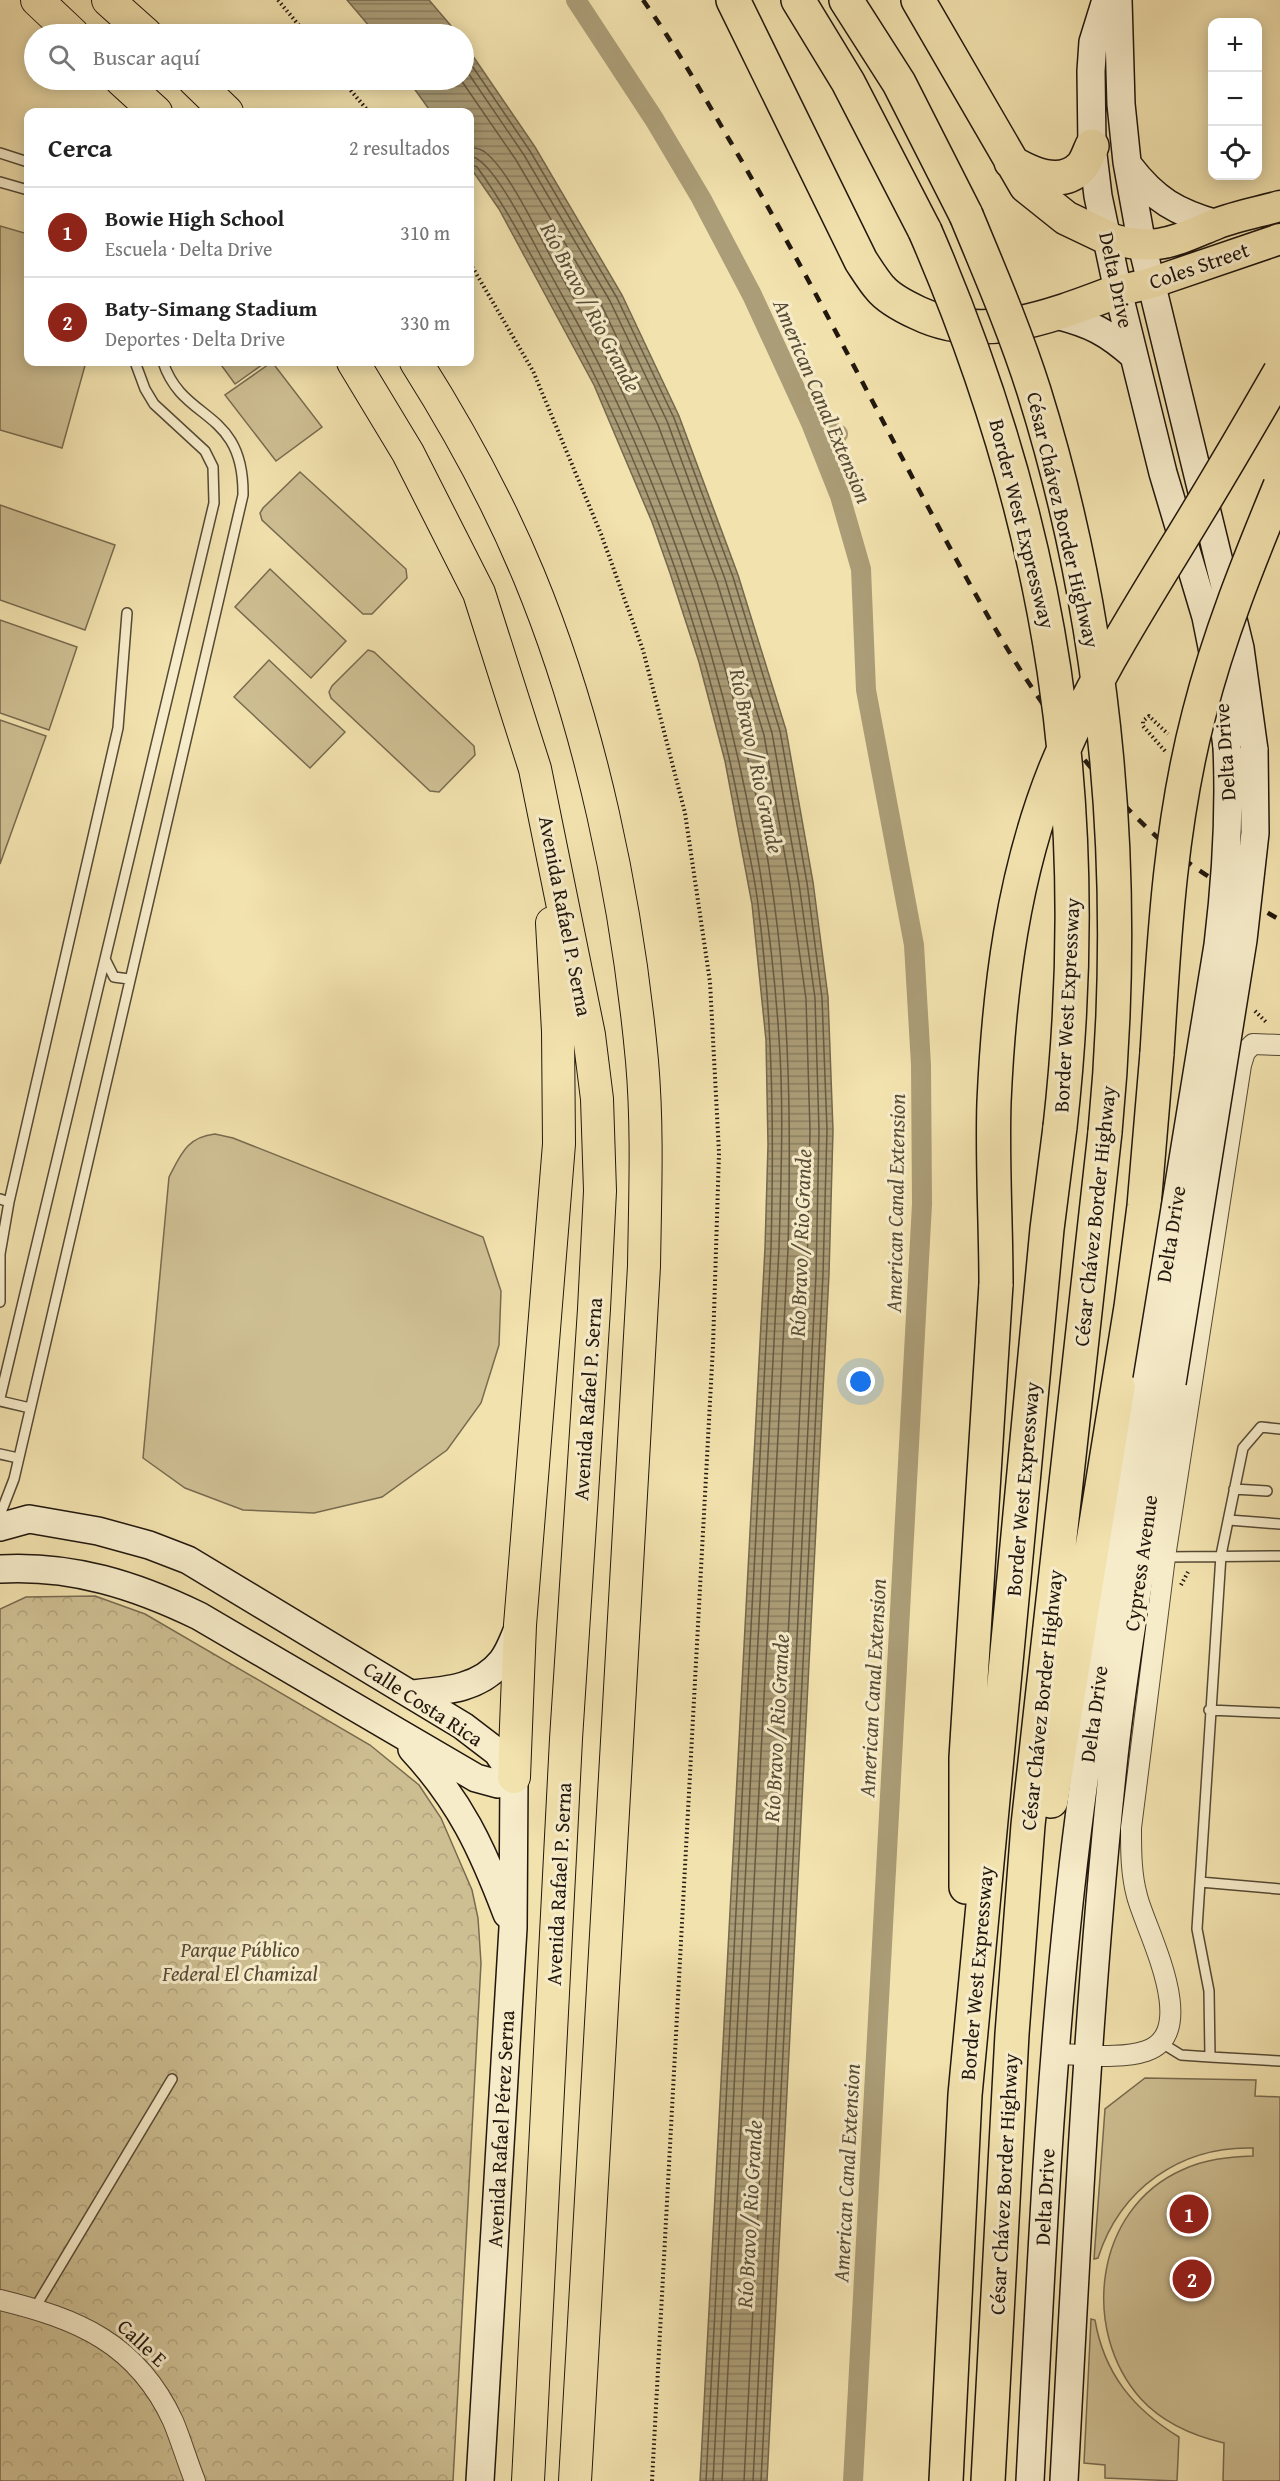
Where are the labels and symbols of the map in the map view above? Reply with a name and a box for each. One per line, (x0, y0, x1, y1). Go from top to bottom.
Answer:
water label: Río Bravo / Rio Grande (532, 215, 649, 398)
street label: Delta Drive (1091, 229, 1142, 331)
street label: Coles Street (1145, 234, 1254, 297)
water label: American Canal Extension (765, 293, 881, 508)
street label: César Chávez Border Highway (1019, 389, 1108, 652)
street label: Border West Expressway (981, 416, 1064, 633)
water label: Río Bravo / Rio Grande (722, 665, 792, 857)
street label: Delta Drive (1206, 702, 1243, 802)
street label: Avenida Rafael P. Serna (531, 813, 600, 1019)
street label: Border West Expressway (1045, 896, 1088, 1113)
street label: César Chávez Border Highway (1065, 1084, 1124, 1348)
water label: American Canal Extension (877, 1093, 913, 1314)
water label: Río Bravo / Rio Grande (781, 1148, 819, 1339)
street label: Delta Drive (1148, 1183, 1193, 1285)
street label: Avenida Rafael P. Serna (565, 1296, 610, 1502)
your location (846, 1367, 875, 1396)
street label: Border West Expressway (998, 1380, 1047, 1597)
street label: Cypress Avenue (1116, 1493, 1165, 1633)
street label: César Chávez Border Highway (1012, 1568, 1071, 1832)
water label: American Canal Extension (850, 1578, 894, 1799)
water label: Río Bravo / Rio Grande (755, 1633, 797, 1824)
street label: Calle Costa Rica (357, 1653, 489, 1754)
street label: Delta Drive (1071, 1663, 1116, 1764)
street label: Avenida Rafael P. Serna (538, 1782, 579, 1986)
street label: Border West Expressway (952, 1864, 1001, 2081)
park label: Parque Público Federal El Chamizal (161, 1934, 318, 1989)
street label: Avenida Rafael Pérez Serna (479, 2009, 522, 2248)
street label: César Chávez Border Highway (981, 2052, 1026, 2316)
water label: American Canal Extension (824, 2063, 868, 2284)
water label: Río Bravo / Rio Grande (728, 2119, 770, 2310)
street label: Delta Drive (1026, 2147, 1063, 2247)
pin: 1 (1170, 2192, 1208, 2236)
pin: 2 (1172, 2256, 1212, 2302)
street label: Calle E (110, 2311, 174, 2374)

